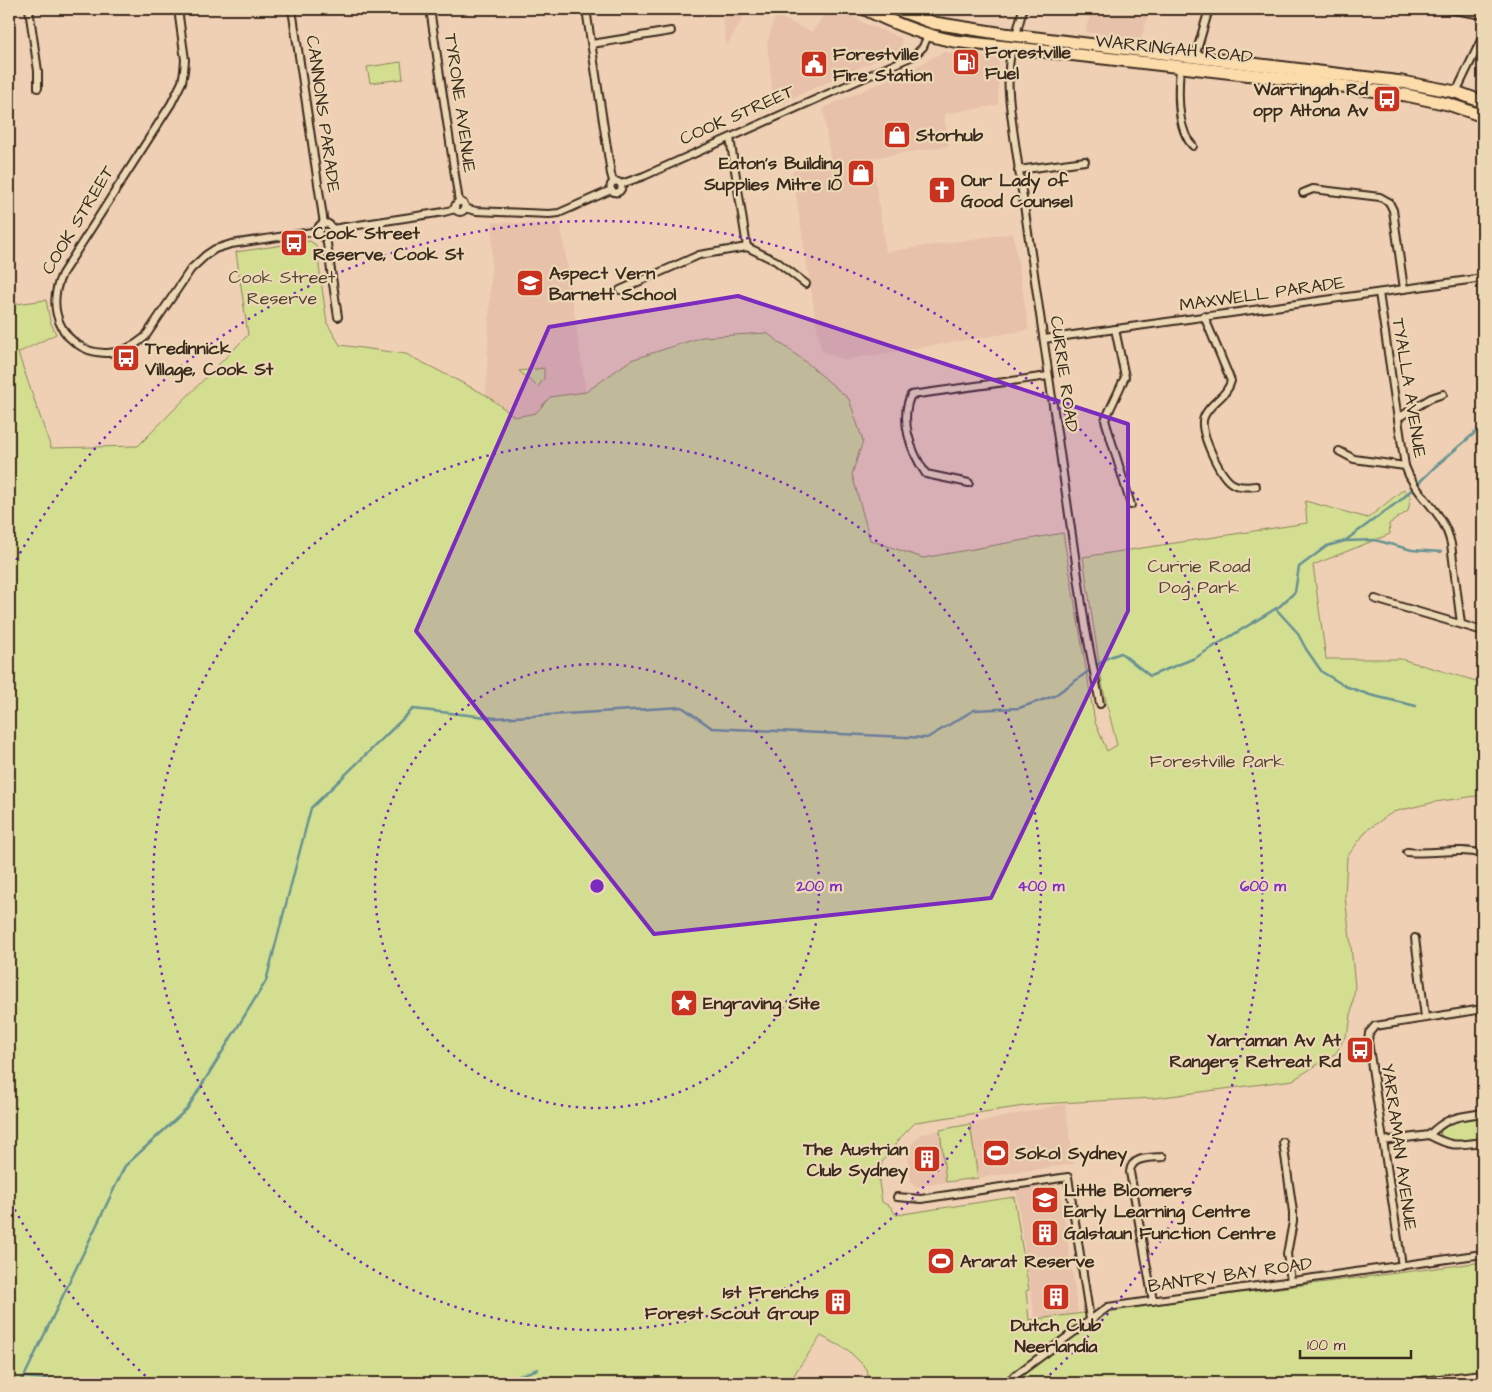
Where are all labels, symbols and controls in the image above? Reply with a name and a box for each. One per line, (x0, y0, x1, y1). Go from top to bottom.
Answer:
street label: WARRINGAH ROAD (1094, 28, 1254, 70)
street label: TYRONE AVENUE (438, 32, 482, 175)
street label: CANNONS PARADE (300, 34, 346, 195)
place label: Forestville Fuel (985, 40, 1071, 86)
place label: Forestville Fire Station (833, 42, 932, 88)
fuel station icon: Forestville Fuel (951, 47, 981, 77)
public building icon: Forestville Fire Station (799, 49, 829, 79)
place label: Warringah Rd opp Altona Av (1253, 77, 1369, 123)
street label: COOK STREET (676, 78, 799, 151)
bus stop icon: Warringah Rd opp Altona Av (1372, 84, 1402, 114)
shop icon: Storhub (882, 120, 912, 150)
place label: Storhub (915, 123, 984, 148)
place label: Eaton's Building Supplies Mitre 10 (703, 151, 843, 197)
shop icon: Eaton's Building Supplies Mitre 10 (846, 158, 876, 188)
street label: COOK STREET (36, 160, 121, 279)
place label: Our Lady of Good Counsel (961, 168, 1073, 214)
church icon: Our Lady of Good Counsel (927, 175, 957, 205)
place label: Cook Street Reserve, Cook St (313, 221, 465, 267)
bus stop icon: Cook Street Reserve, Cook St (279, 228, 309, 258)
place label: Aspect Vern Barnett School (549, 261, 677, 307)
park label: Cook Street Reserve (229, 265, 336, 311)
school or university icon: Aspect Vern Barnett School (515, 268, 545, 298)
street label: MAXWELL PARADE (1178, 270, 1347, 318)
street label: CURRIE ROAD (1043, 314, 1085, 434)
street label: TYALLA AVENUE (1386, 316, 1432, 460)
place label: Tredinnick Village, Cook St (144, 336, 274, 383)
bus stop icon: Tredinnick Village, Cook St (111, 343, 141, 373)
park label: Currie Road Dog Park (1148, 554, 1250, 601)
park label: Forestville Park (1150, 749, 1284, 774)
text: 200 m (795, 876, 842, 897)
text: 400 m (1018, 876, 1065, 897)
text: 600 m (1240, 876, 1286, 897)
centre of rings (588, 877, 606, 895)
place icon: Engraving Site (669, 988, 699, 1018)
place label: Engraving Site (703, 991, 820, 1017)
place label: Yarraman Av At Rangers Retreat Rd (1170, 1028, 1342, 1075)
bus stop icon: Yarraman Av At Rangers Retreat Rd (1345, 1035, 1375, 1065)
street label: YARRAMAN AVENUE (1375, 1062, 1423, 1233)
place label: The Austrian Club Sydney (802, 1137, 908, 1184)
sports icon: Sokol Sydney (981, 1138, 1011, 1168)
place label: Sokol Sydney (1014, 1141, 1127, 1167)
building icon: The Austrian Club Sydney (912, 1144, 942, 1174)
place label: Little Bloomers Early Learning Centre (1064, 1178, 1251, 1225)
school or university icon: Little Bloomers Early Learning Centre (1030, 1185, 1060, 1215)
building icon: Galstaun Function Centre (1030, 1218, 1060, 1248)
place label: Galstaun Function Centre (1064, 1221, 1276, 1246)
sports icon: Ararat Reserve (926, 1246, 956, 1276)
place label: Ararat Reserve (960, 1249, 1095, 1274)
street label: BANTRY BAY ROAD (1146, 1251, 1314, 1299)
place label: 1st Frenchs Forest Scout Group (645, 1280, 819, 1326)
building icon: Dutch Club Neerlandia (1041, 1282, 1071, 1312)
building icon: 1st Frenchs Forest Scout Group (823, 1287, 853, 1317)
place label: Dutch Club Neerlandia (1011, 1313, 1102, 1359)
scale bar (1300, 1327, 1411, 1359)
text: 100 m (1307, 1335, 1346, 1356)

